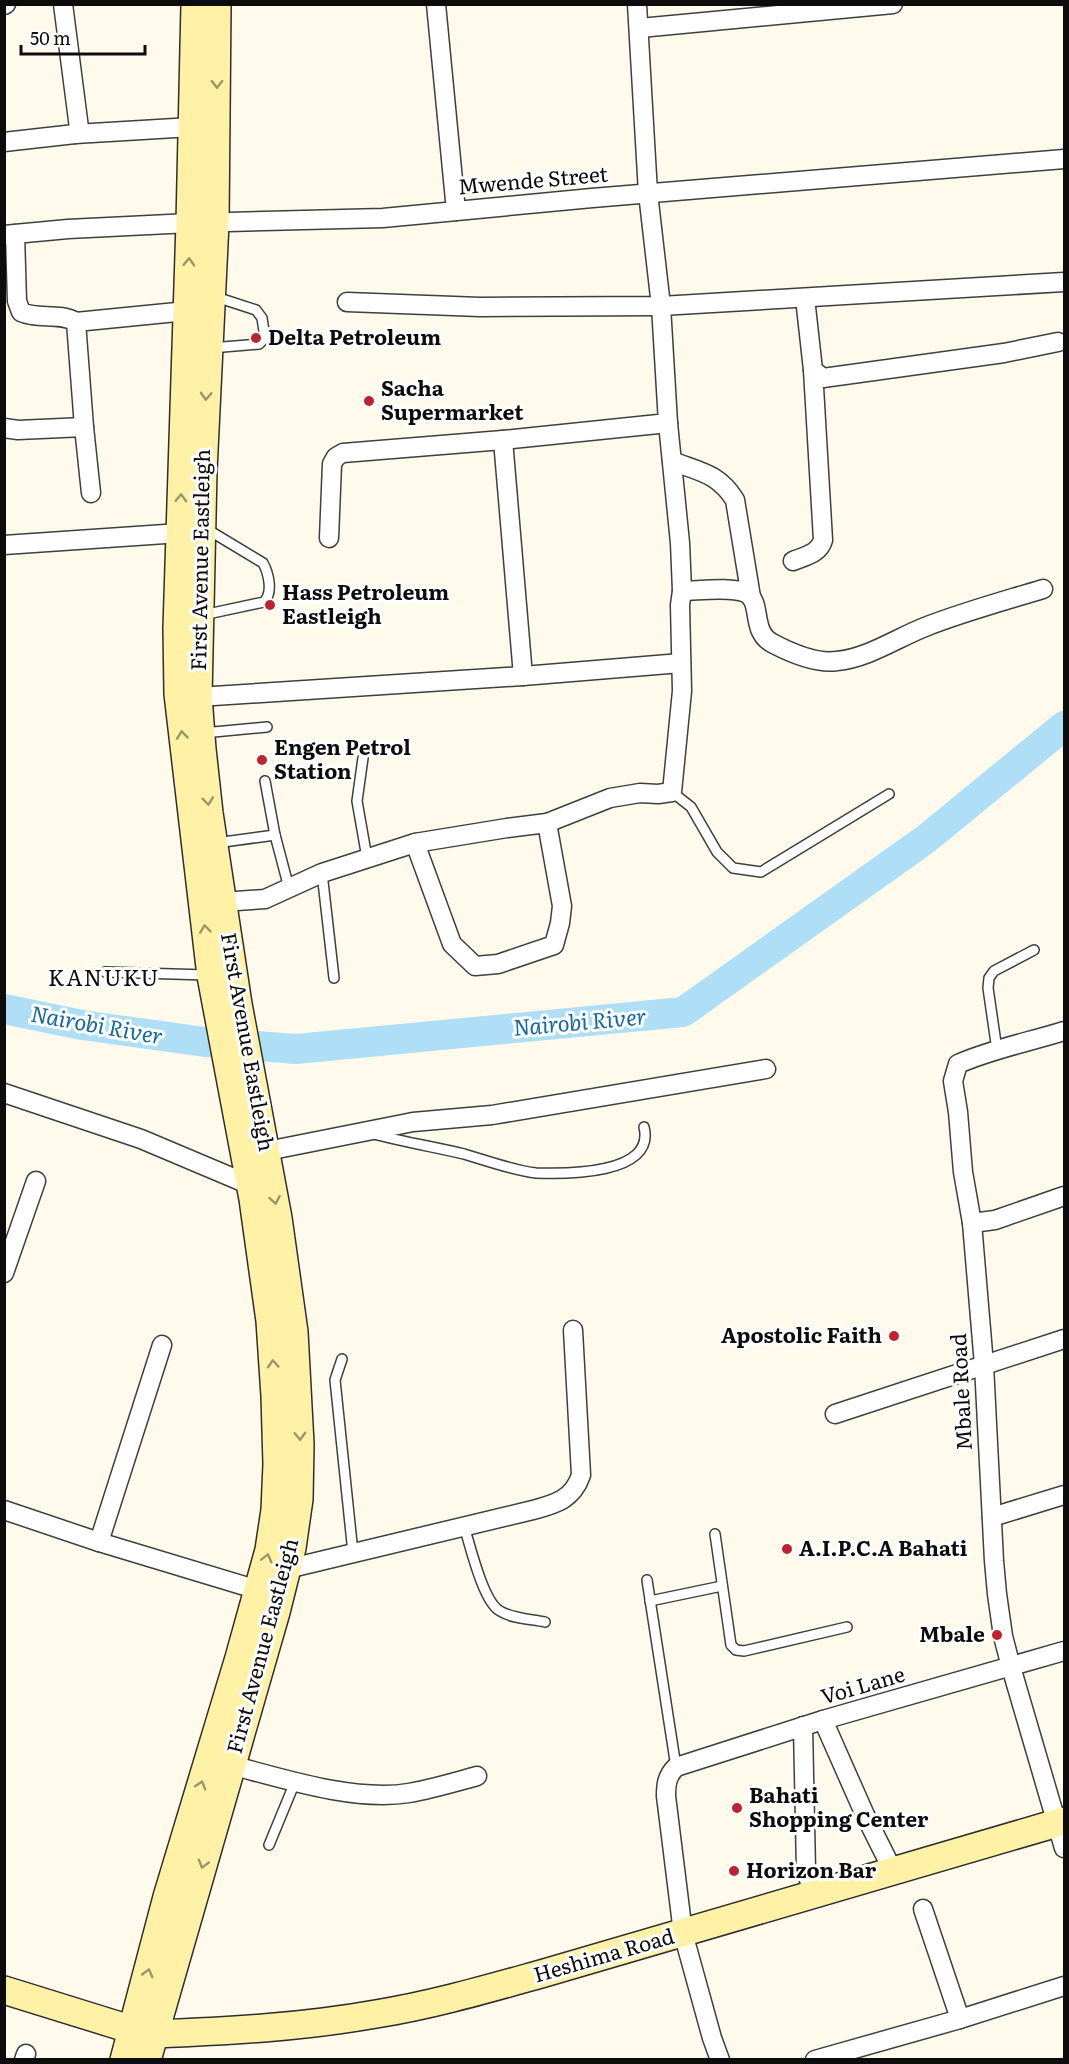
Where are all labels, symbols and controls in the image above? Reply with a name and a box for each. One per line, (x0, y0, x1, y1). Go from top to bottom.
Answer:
scale bar (21, 18, 146, 56)
text: 50 m (30, 24, 71, 51)
one-way arrow (210, 79, 223, 88)
street label: Mwende Street (457, 156, 609, 200)
one-way arrow (183, 257, 195, 266)
place label: Delta Petroleum (268, 320, 441, 351)
marker: Delta Petroleum (249, 331, 263, 345)
place label: Sacha Supermarket (381, 371, 524, 426)
one-way arrow (200, 392, 213, 401)
marker: Sacha Supermarket (362, 394, 376, 408)
street label: First Avenue Eastleigh (181, 449, 216, 671)
one-way arrow (175, 494, 188, 503)
place label: Hass Petroleum Eastleigh (282, 575, 449, 630)
marker: Hass Petroleum Eastleigh (263, 598, 277, 612)
place label: Engen Petrol Station (274, 730, 411, 785)
one-way arrow (176, 731, 189, 740)
marker: Engen Petrol Station (255, 753, 269, 767)
one-way arrow (201, 796, 213, 805)
one-way arrow (199, 924, 212, 933)
street label: First Avenue Eastleigh (215, 930, 284, 1154)
district label: KANUKU (48, 960, 160, 993)
water label: Nairobi River (29, 996, 166, 1051)
water label: Nairobi River (512, 998, 648, 1043)
one-way arrow (269, 1195, 281, 1205)
place label: Apostolic Faith (721, 1318, 882, 1349)
marker: Apostolic Faith (887, 1329, 901, 1343)
street label: Mbale Road (941, 1332, 978, 1452)
one-way arrow (267, 1359, 280, 1368)
one-way arrow (294, 1431, 306, 1440)
place label: A.I.P.C.A Bahati (799, 1531, 968, 1562)
street label: First Avenue Eastleigh (217, 1534, 304, 1757)
marker: A.I.P.C.A Bahati (780, 1542, 794, 1556)
one-way arrow (259, 1553, 272, 1563)
place label: Mbale (919, 1617, 985, 1648)
marker: Mbale (990, 1628, 1004, 1642)
street label: Voi Lane (817, 1657, 908, 1710)
place label: Bahati Shopping Center (749, 1778, 929, 1833)
one-way arrow (194, 1780, 206, 1791)
marker: Bahati Shopping Center (730, 1801, 744, 1815)
place label: Horizon Bar (746, 1853, 877, 1884)
one-way arrow (198, 1858, 210, 1869)
marker: Horizon Bar (727, 1864, 741, 1878)
street label: Heshima Road (529, 1919, 678, 1989)
one-way arrow (140, 1968, 153, 1978)

